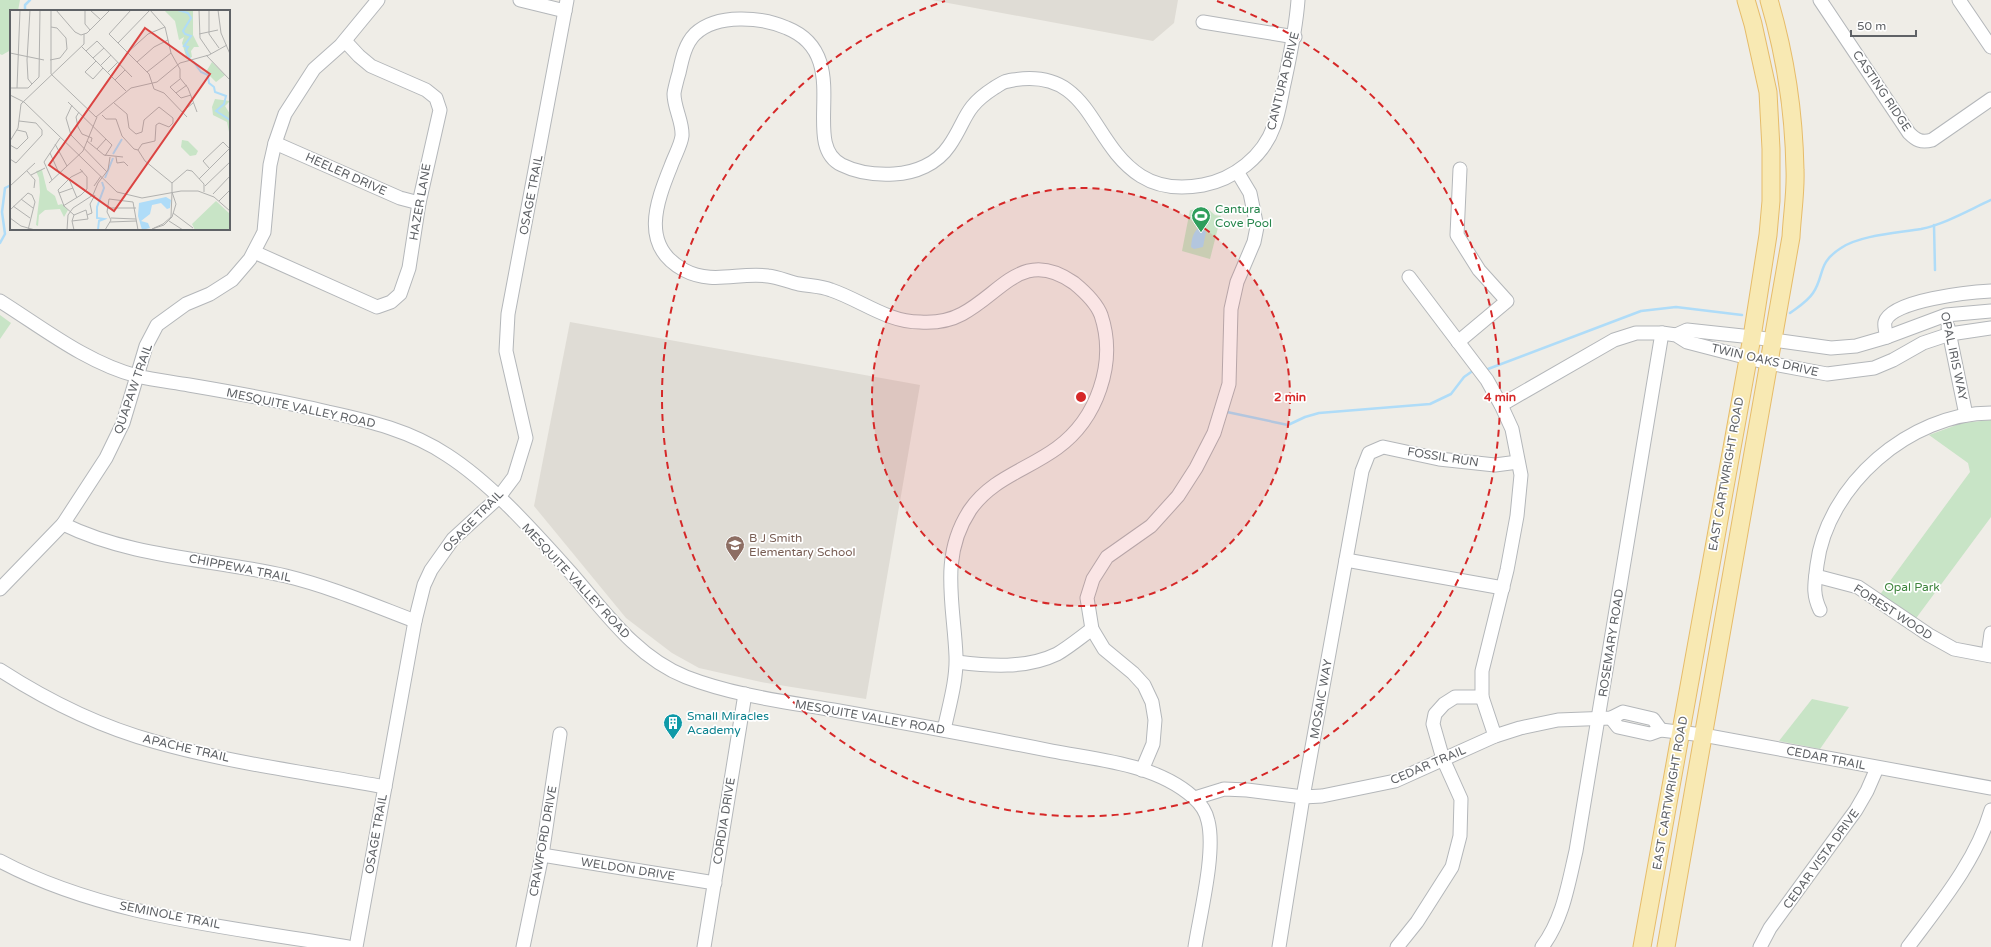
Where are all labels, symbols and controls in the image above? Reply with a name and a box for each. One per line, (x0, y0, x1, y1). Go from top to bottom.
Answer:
inset map (10, 10, 230, 230)
scale bar (1851, 12, 1916, 38)
text: 50 m (1857, 19, 1886, 33)
street label: CANTURA DRIVE (1264, 30, 1302, 132)
street label: CASTING RIDGE (1850, 48, 1914, 134)
street label: HEELER DRIVE (303, 150, 389, 198)
street label: OSAGE TRAIL (516, 154, 546, 236)
street label: HAZER LANE (406, 162, 434, 242)
place label: Cantura Cove Pool (1215, 202, 1272, 230)
sports icon: Cantura Cove Pool (1190, 205, 1212, 233)
street label: OPAL IRIS WAY (1938, 310, 1970, 402)
street label: TWIN OAKS DRIVE (1710, 341, 1820, 379)
street label: QUAPAW TRAIL (111, 342, 155, 436)
street label: MESQUITE VALLEY ROAD (225, 385, 377, 431)
centre of rings (1074, 390, 1088, 404)
text: 2 min (1274, 390, 1306, 404)
text: 4 min (1484, 390, 1516, 404)
street label: EAST CARTWRIGHT ROAD (1706, 396, 1746, 552)
street label: FOSSIL RUN (1406, 444, 1480, 470)
street label: OSAGE TRAIL (440, 487, 506, 555)
street label: MESQUITE VALLEY ROAD (519, 521, 633, 641)
place label: B J Smith Elementary School (749, 531, 856, 559)
school or university icon: B J Smith Elementary School (724, 534, 746, 562)
street label: CHIPPEWA TRAIL (188, 551, 292, 585)
park label: Opal Park (1884, 580, 1940, 594)
street label: FOREST WOOD (1851, 581, 1935, 643)
street label: ROSEMARY ROAD (1596, 588, 1626, 698)
street label: MOSAIC WAY (1307, 658, 1335, 740)
street label: MESQUITE VALLEY ROAD (794, 697, 946, 737)
place label: Small Miracles Academy (687, 709, 769, 737)
building icon: Small Miracles Academy (662, 712, 684, 740)
street label: EAST CARTWRIGHT ROAD (1650, 715, 1690, 871)
street label: APACHE TRAIL (141, 731, 231, 765)
street label: CEDAR TRAIL (1388, 743, 1468, 787)
street label: CEDAR TRAIL (1785, 743, 1867, 773)
street label: CORDIA DRIVE (710, 776, 738, 865)
street label: CRAWFORD DRIVE (526, 784, 560, 898)
street label: OSAGE TRAIL (362, 793, 390, 875)
street label: CEDAR VISTA DRIVE (1780, 806, 1862, 912)
street label: WELDON DRIVE (580, 855, 676, 883)
street label: SEMINOLE TRAIL (118, 898, 222, 932)

